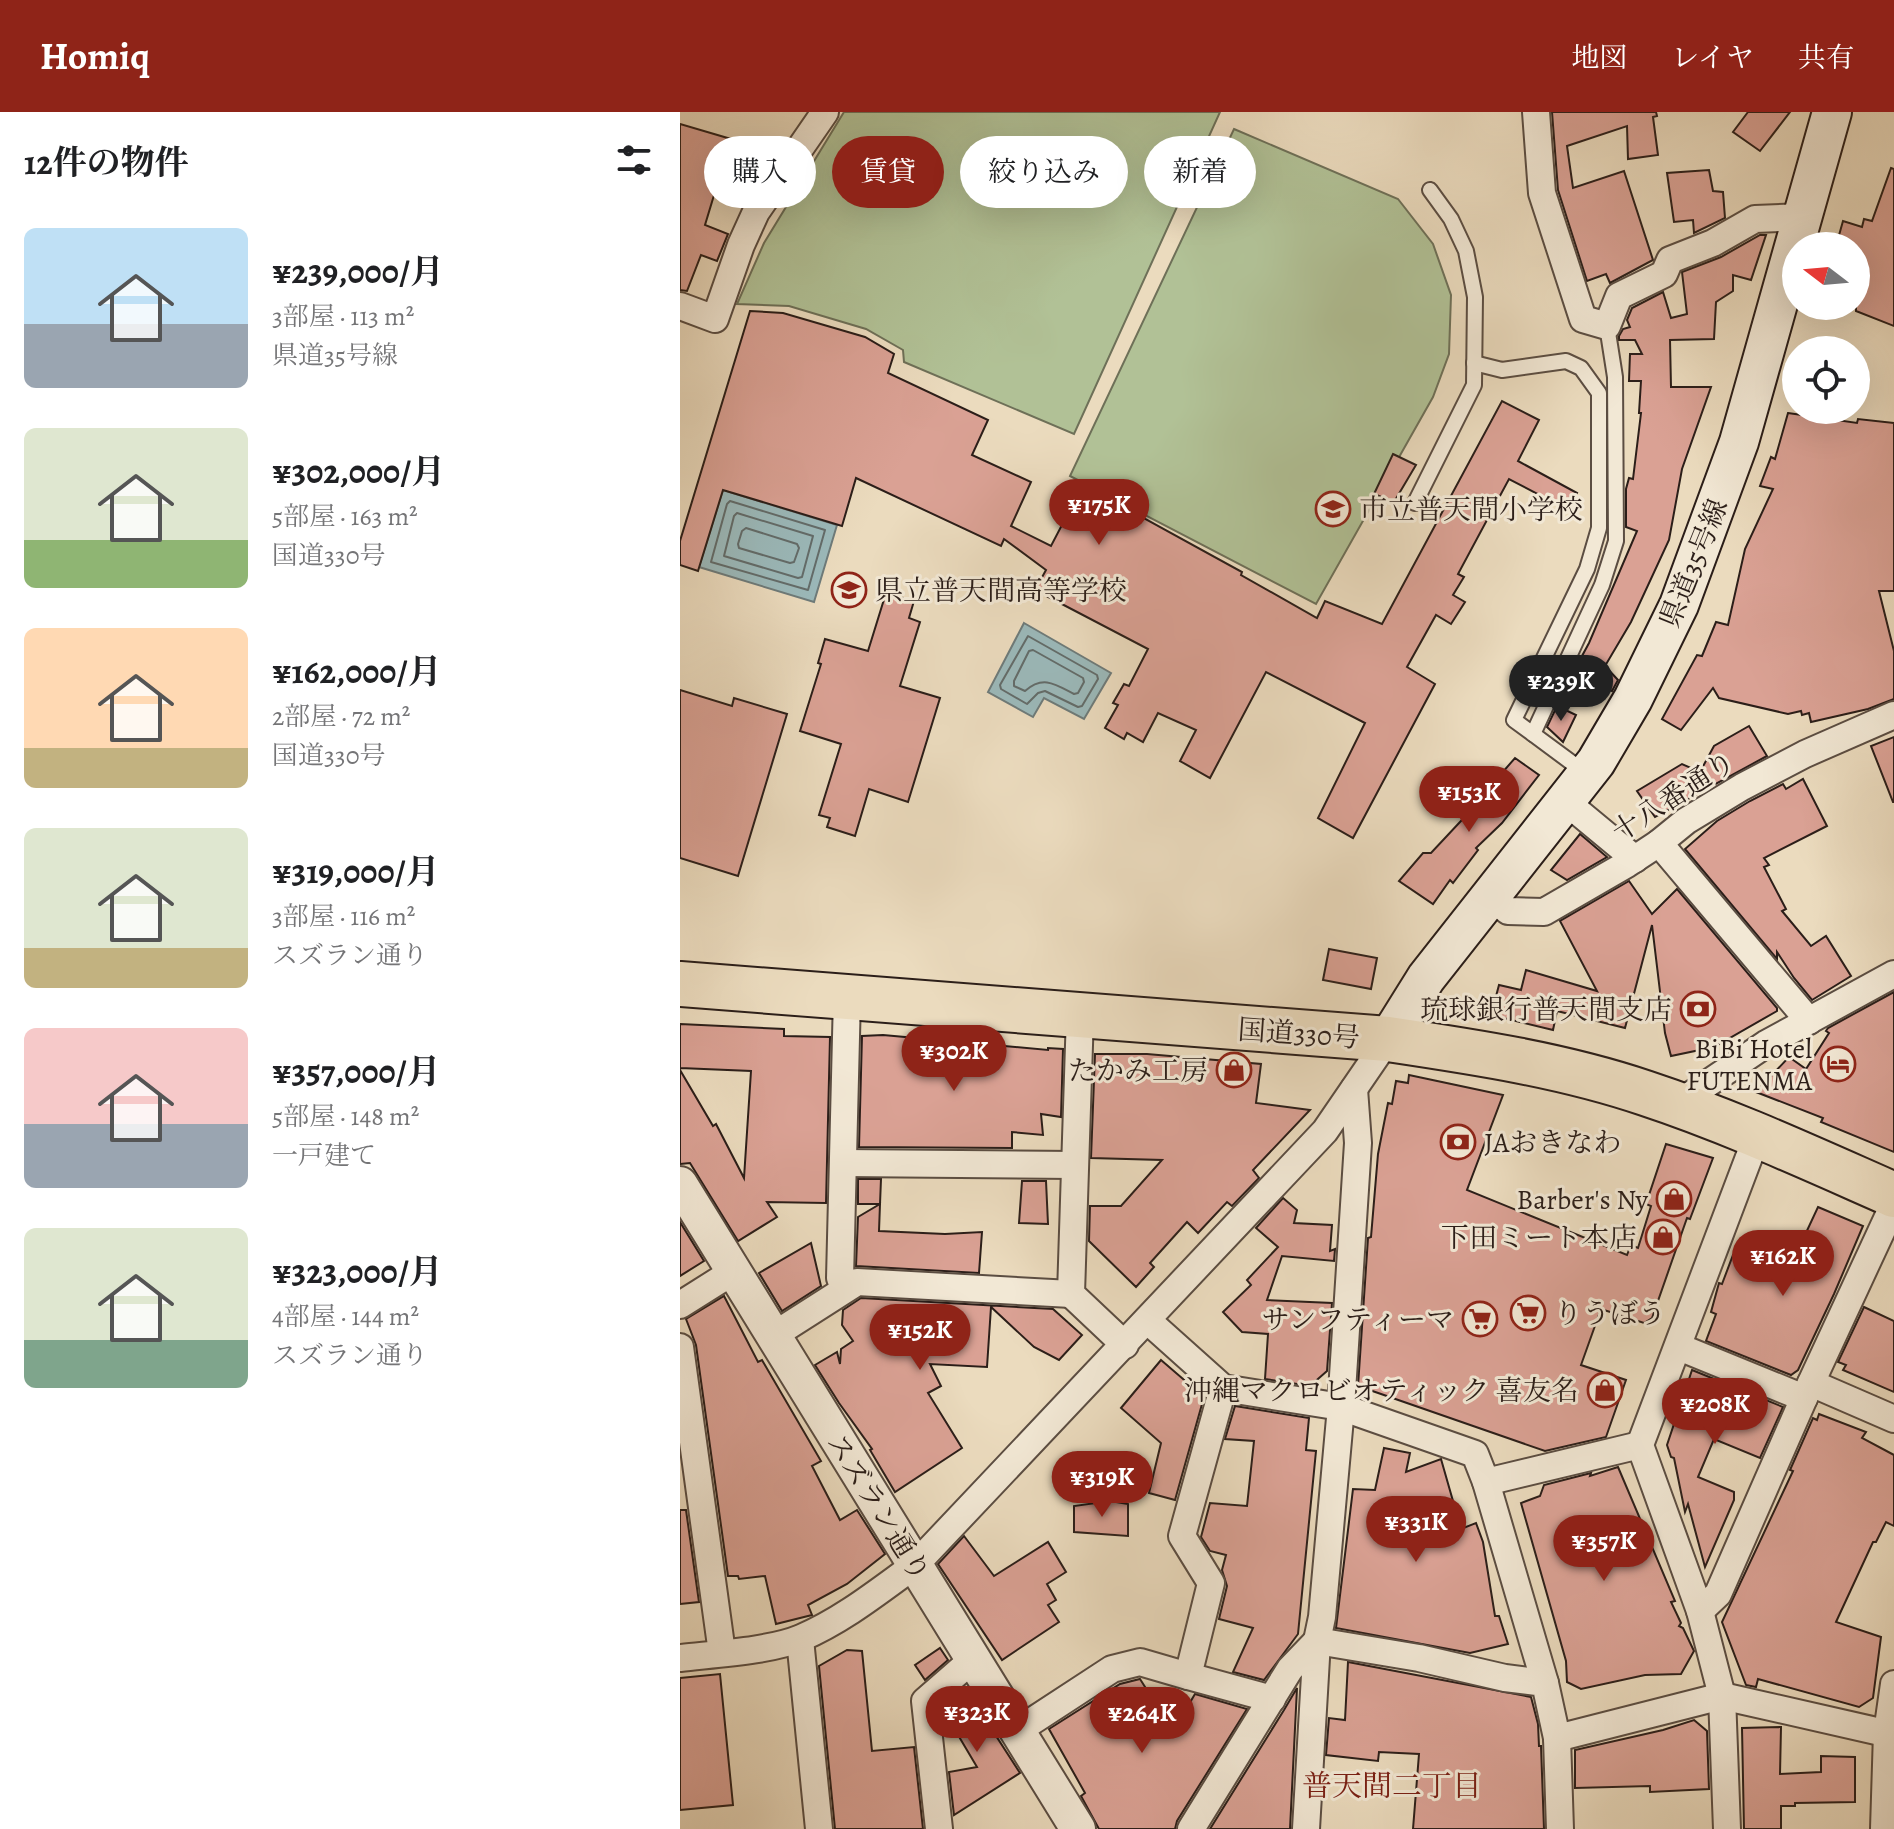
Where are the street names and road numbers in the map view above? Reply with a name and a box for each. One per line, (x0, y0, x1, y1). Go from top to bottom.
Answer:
street label: 県道35号線 (1651, 493, 1737, 633)
street label: 十八番通り (1604, 743, 1743, 851)
street label: 国道330号 (1237, 1011, 1361, 1057)
street label: スズラン通り (818, 1426, 939, 1589)

